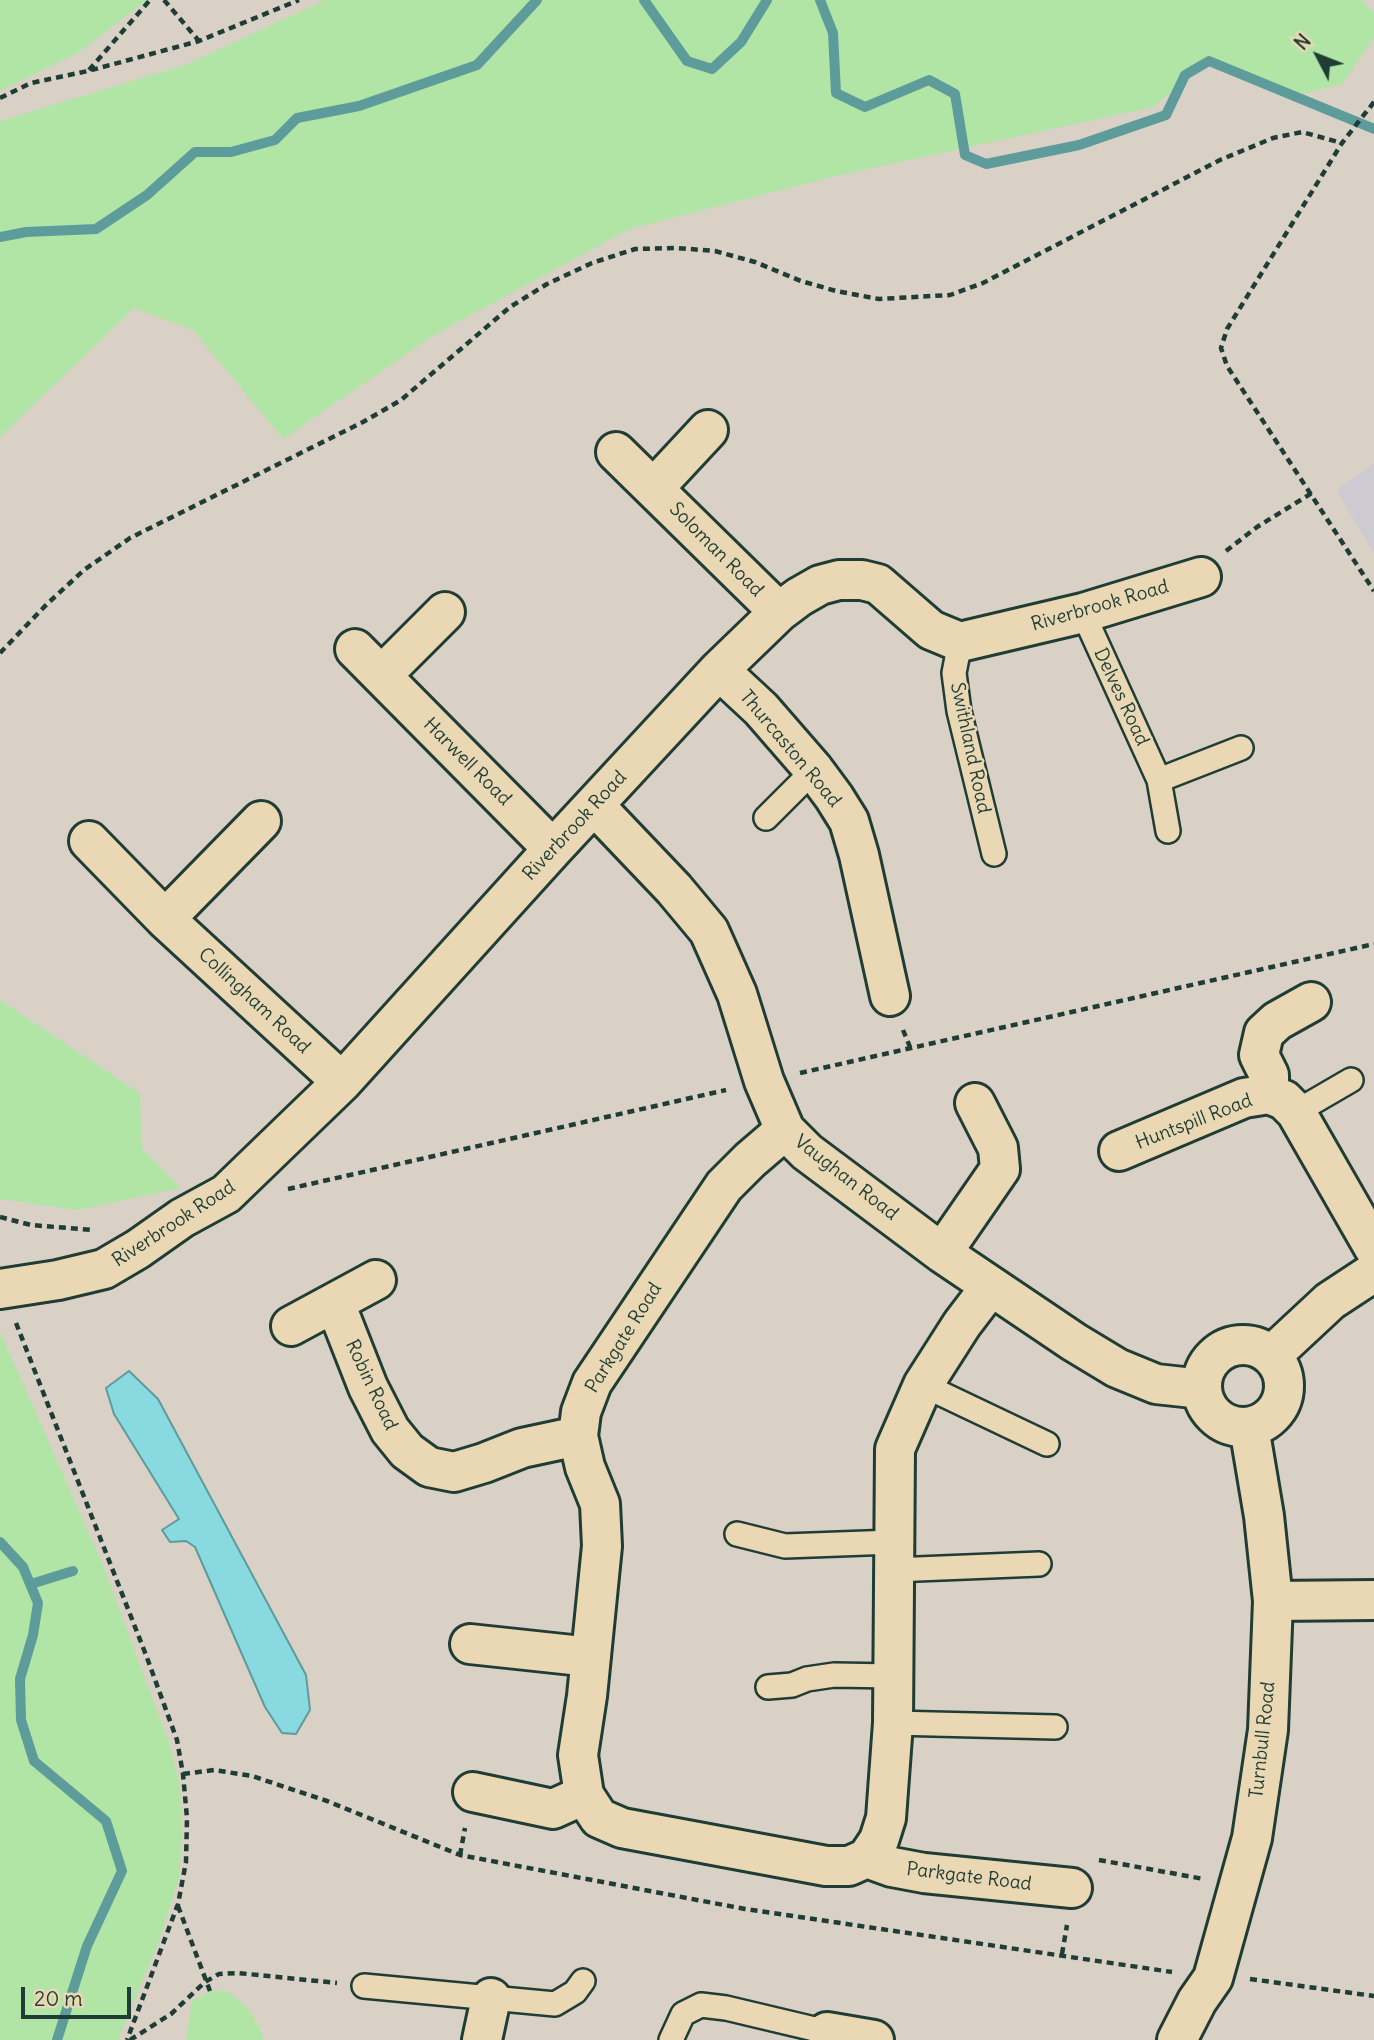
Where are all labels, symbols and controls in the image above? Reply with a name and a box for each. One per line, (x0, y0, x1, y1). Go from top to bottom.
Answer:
north arrow (1283, 21, 1353, 91)
text: N (1289, 29, 1316, 55)
street label: Soloman Road (664, 498, 768, 602)
street label: Riverbrook Road (1029, 576, 1171, 636)
street label: Delves Road (1088, 645, 1154, 749)
street label: Swithland Road (945, 680, 995, 816)
street label: Thurcaston Road (734, 686, 846, 812)
street label: Harwell Road (418, 713, 516, 811)
street label: Riverbrook Road (518, 766, 632, 886)
street label: Collingham Road (193, 943, 315, 1059)
street label: Huntspill Road (1132, 1089, 1256, 1155)
street label: Vaughan Road (790, 1130, 902, 1226)
street label: Riverbrook Road (108, 1176, 240, 1272)
street label: Parkgate Road (581, 1278, 667, 1398)
street label: Robin Road (340, 1336, 402, 1434)
street label: Turnbull Road (1246, 1680, 1280, 1800)
street label: Parkgate Road (905, 1858, 1033, 1896)
scale bar (24, 1974, 135, 2018)
text: 20 m (34, 1985, 83, 2012)

